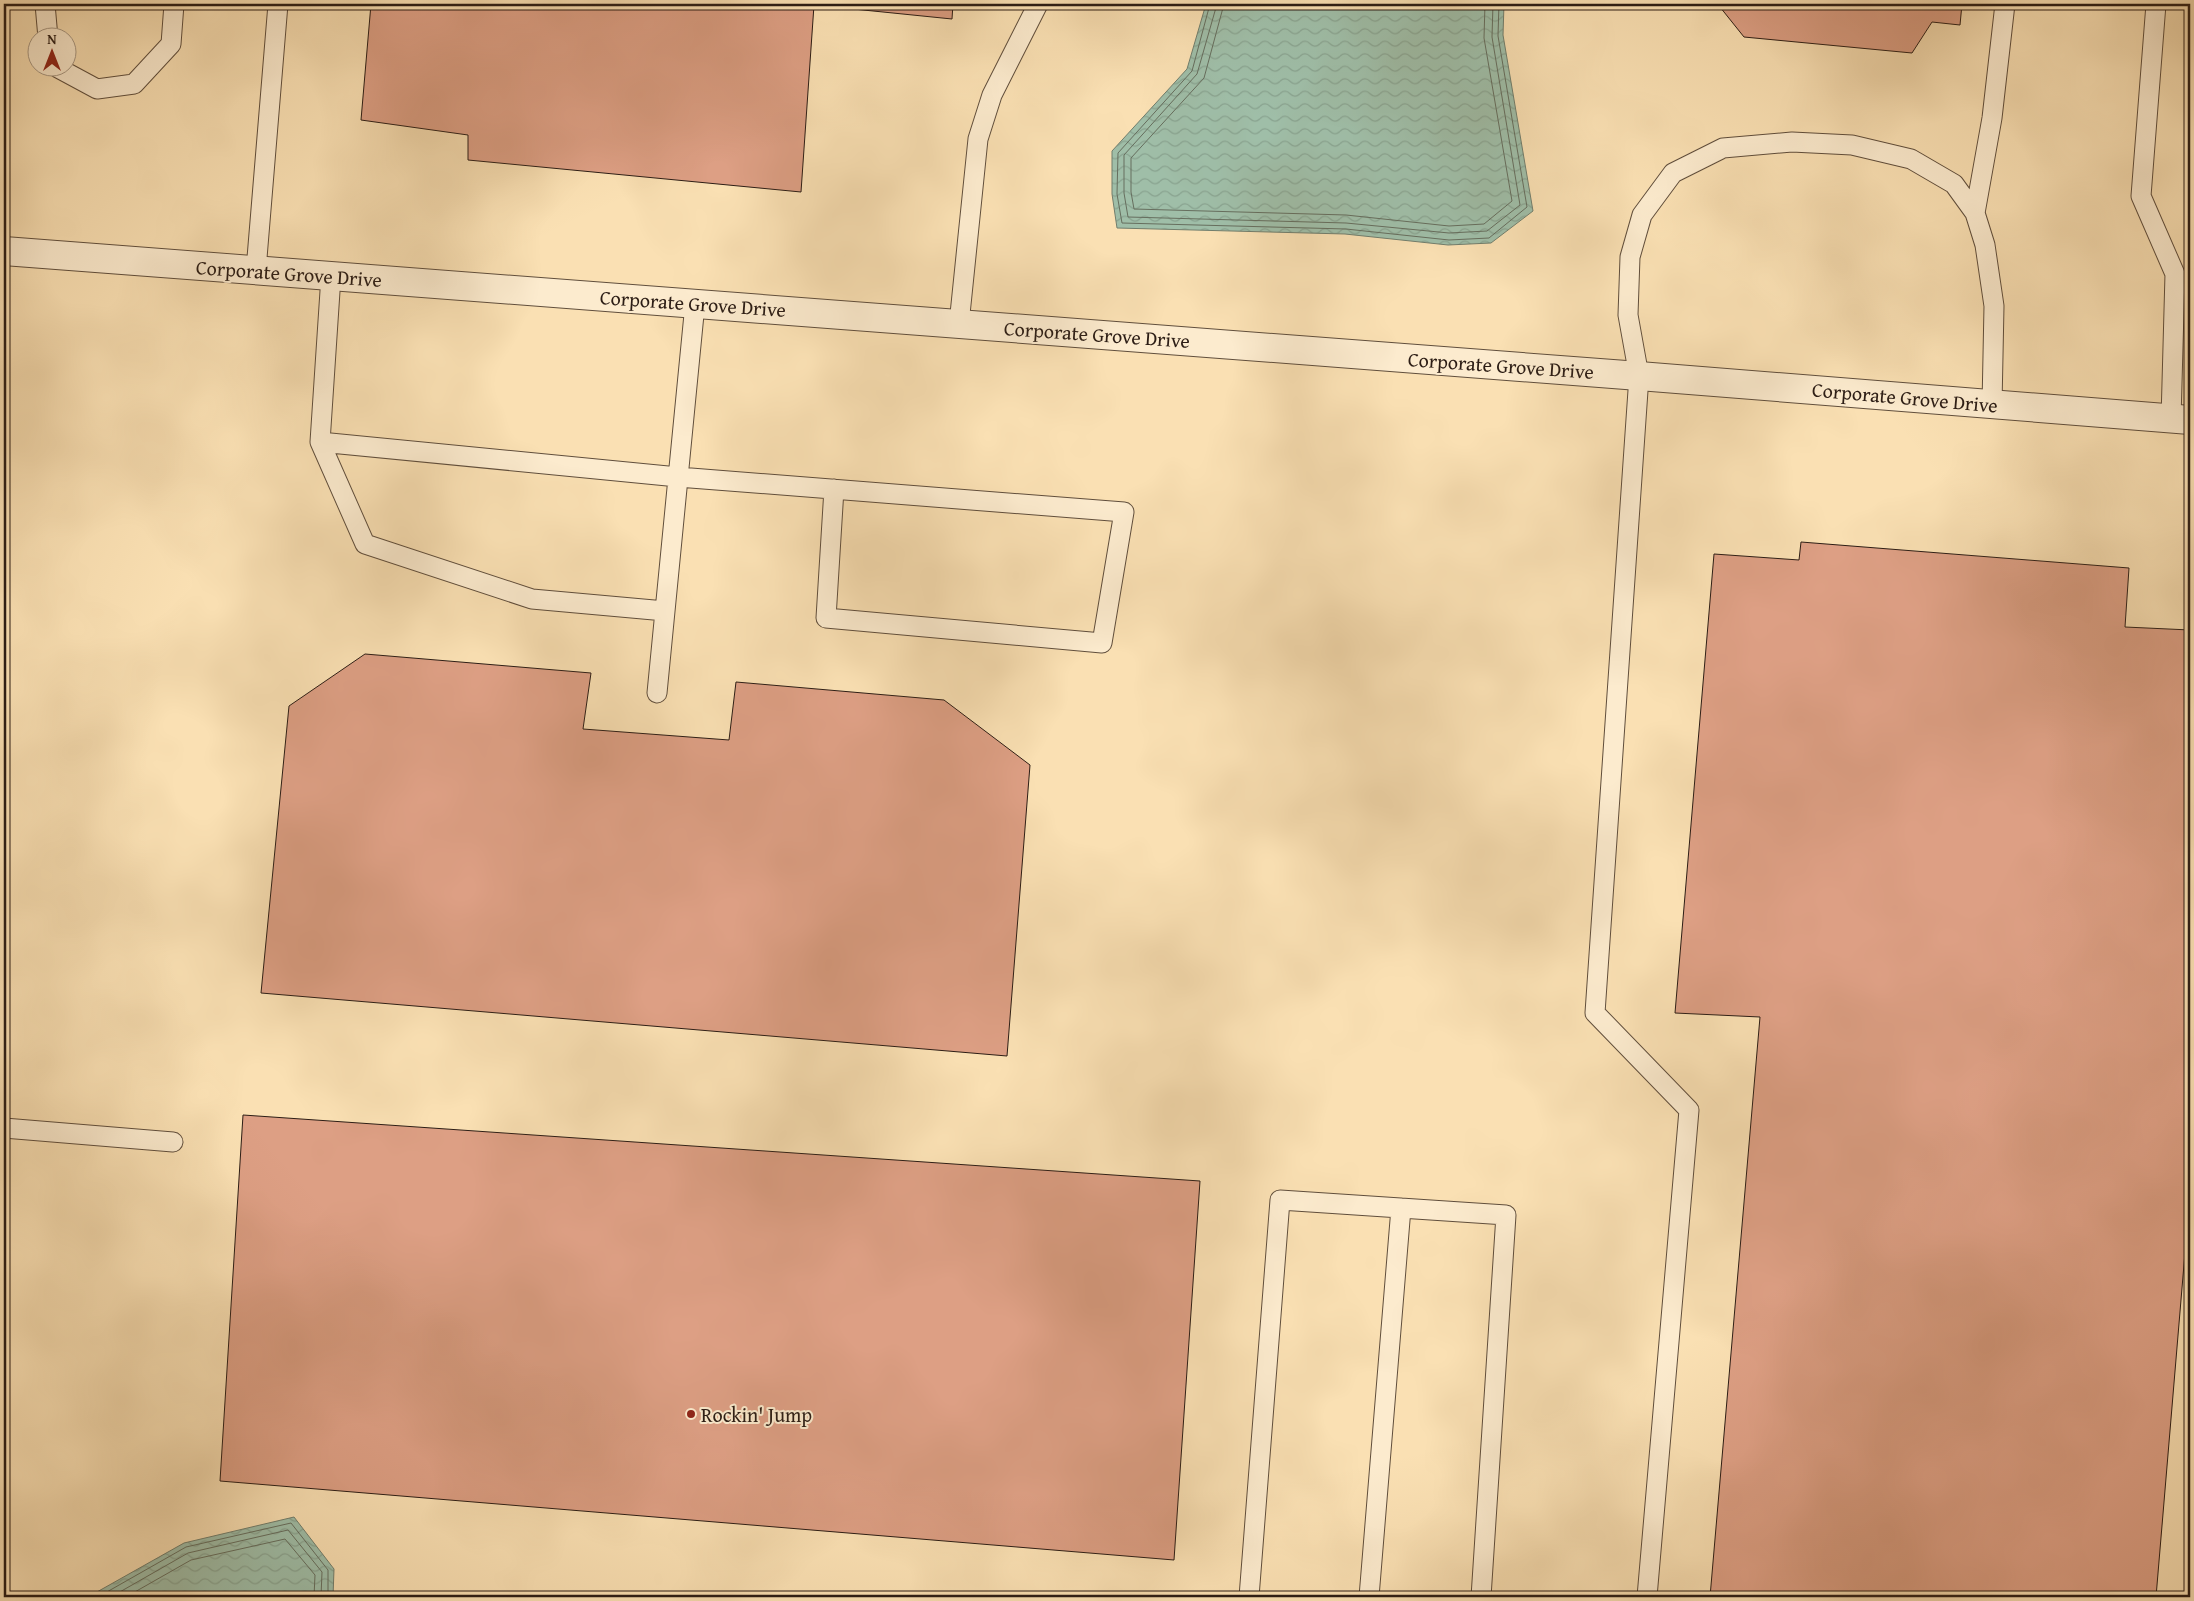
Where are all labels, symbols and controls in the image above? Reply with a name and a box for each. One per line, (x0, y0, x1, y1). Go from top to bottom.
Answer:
north arrow (28, 28, 78, 78)
text: N (47, 29, 57, 49)
street label: Corporate Grove Drive (195, 252, 383, 294)
street label: Corporate Grove Drive (599, 282, 787, 324)
street label: Corporate Grove Drive (1003, 313, 1191, 355)
street label: Corporate Grove Drive (1407, 344, 1595, 386)
street label: Corporate Grove Drive (1811, 374, 1999, 420)
place label: Rockin' Jump (701, 1400, 812, 1429)
marker: Rockin' Jump (685, 1408, 697, 1420)

